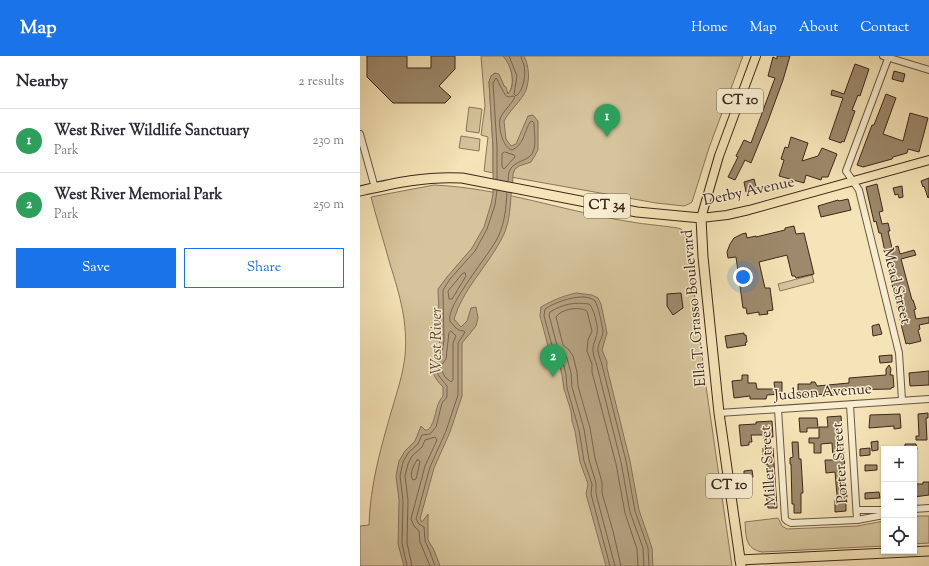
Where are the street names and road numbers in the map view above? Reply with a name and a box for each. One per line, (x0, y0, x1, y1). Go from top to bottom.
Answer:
road number: CT 10 (717, 89, 763, 113)
street label: Derby Avenue (701, 172, 797, 212)
road number: CT 34 (584, 194, 630, 218)
street label: Ella T. Grasso Boulevard (678, 228, 712, 387)
street label: Mead Street (876, 246, 916, 326)
street label: Judson Avenue (773, 379, 872, 407)
street label: Porter Street (828, 422, 854, 504)
street label: Miller Street (756, 425, 782, 507)
road number: CT 10 (706, 474, 752, 498)

